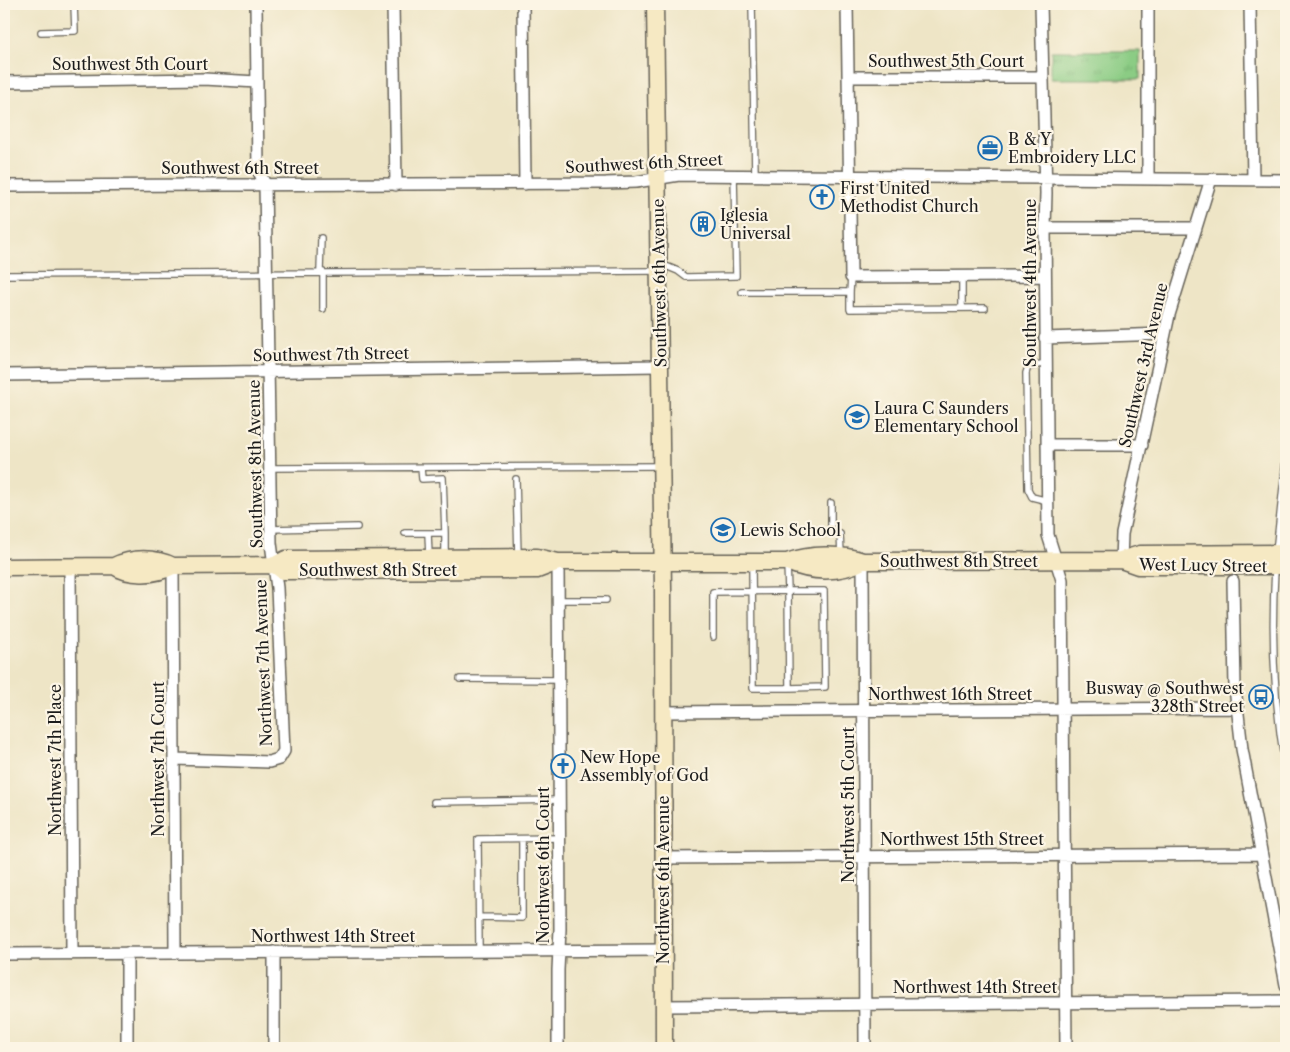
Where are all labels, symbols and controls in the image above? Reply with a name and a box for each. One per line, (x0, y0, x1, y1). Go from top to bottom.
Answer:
street label: Southwest 5th Court (868, 51, 1024, 71)
street label: Southwest 5th Court (52, 54, 208, 74)
place label: B & Y Embroidery LLC (1008, 129, 1136, 167)
office icon: B & Y Embroidery LLC (977, 135, 1003, 161)
street label: Southwest 6th Street (565, 149, 724, 177)
street label: Southwest 6th Street (161, 158, 319, 178)
place label: First United Methodist Church (840, 178, 979, 216)
church icon: First United Methodist Church (809, 184, 835, 210)
street label: Southwest 6th Avenue (648, 199, 670, 367)
street label: Southwest 4th Avenue (1020, 199, 1040, 367)
place label: Iglesia Universal (720, 205, 791, 243)
building icon: Iglesia Universal (690, 211, 716, 237)
street label: Southwest 3rd Avenue (1114, 281, 1172, 449)
street label: Southwest 7th Street (253, 343, 410, 365)
street label: Southwest 8th Avenue (244, 379, 266, 549)
place label: Laura C Saunders Elementary School (874, 398, 1019, 436)
school or university icon: Laura C Saunders Elementary School (844, 404, 870, 430)
school or university icon: Lewis School (710, 517, 736, 543)
place label: Lewis School (740, 520, 841, 540)
street label: Southwest 8th Street (880, 551, 1038, 571)
street label: West Lucy Street (1138, 554, 1268, 576)
street label: Southwest 8th Street (299, 560, 457, 580)
street label: Northwest 7th Avenue (250, 579, 276, 747)
place label: Busway @ Southwest 328th Street (1086, 678, 1244, 716)
street label: Northwest 7th Court (148, 681, 168, 837)
street label: Northwest 7th Place (45, 684, 65, 836)
street label: Northwest 16th Street (868, 684, 1033, 704)
bus stop icon: Busway @ Southwest 328th Street (1248, 684, 1274, 710)
street label: Northwest 5th Court (838, 727, 858, 883)
place label: New Hope Assembly of God (579, 747, 709, 785)
church icon: New Hope Assembly of God (550, 753, 576, 779)
street label: Northwest 6th Court (533, 786, 553, 943)
street label: Northwest 6th Avenue (653, 796, 673, 964)
street label: Northwest 15th Street (880, 829, 1044, 849)
street label: Northwest 14th Street (251, 926, 416, 946)
street label: Northwest 14th Street (893, 977, 1058, 997)

